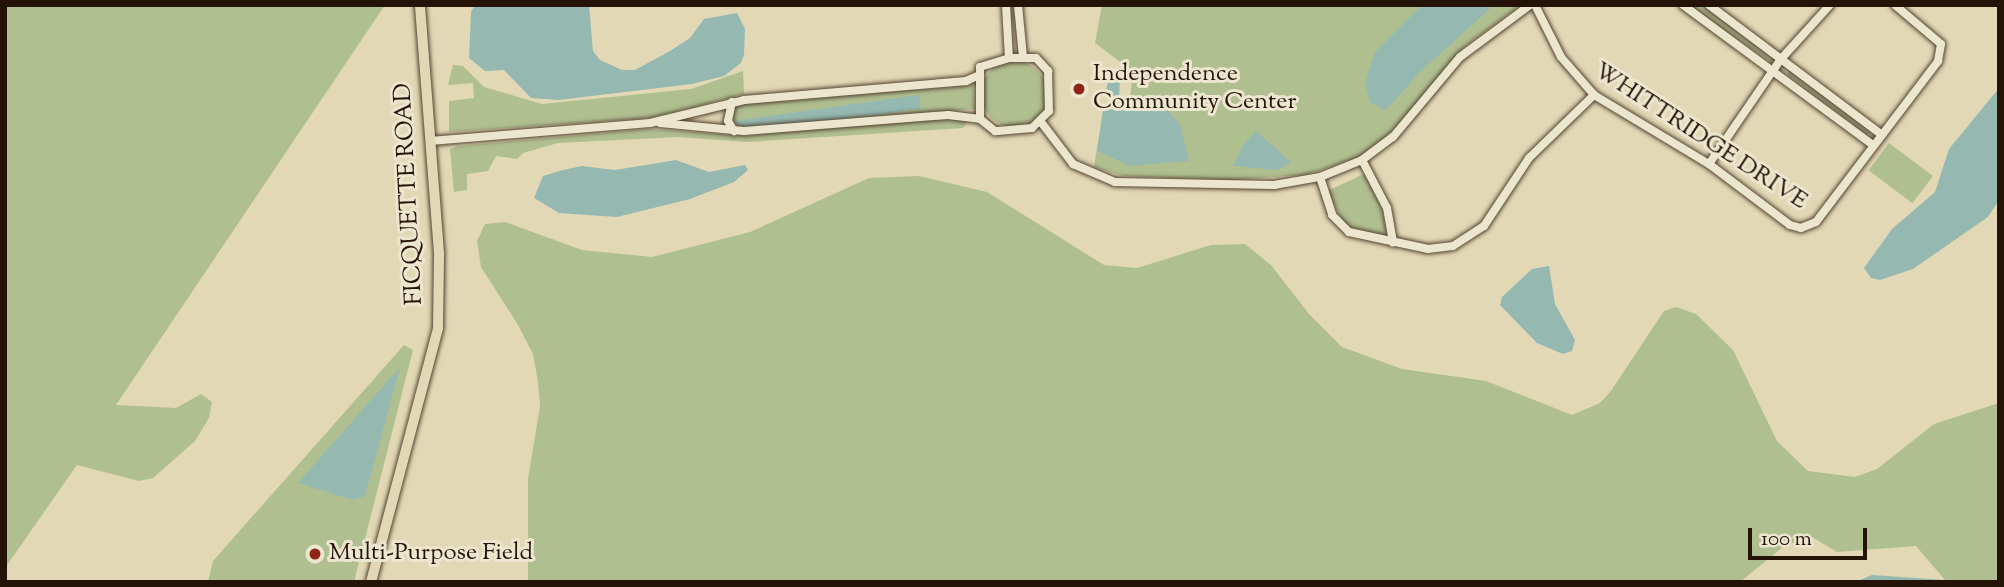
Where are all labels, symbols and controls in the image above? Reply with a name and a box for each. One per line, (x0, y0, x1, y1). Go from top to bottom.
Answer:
street label: WHITTRIDGE DRIVE (1588, 57, 1812, 217)
place label: Independence Community Center (1093, 61, 1296, 117)
marker: Independence Community Center (1071, 81, 1087, 97)
street label: FICQUETTE ROAD (390, 82, 430, 306)
scale bar (1752, 514, 1871, 558)
text: 100 m (1761, 525, 1812, 555)
place label: Multi-Purpose Field (329, 540, 533, 568)
marker: Multi-Purpose Field (307, 546, 323, 562)

